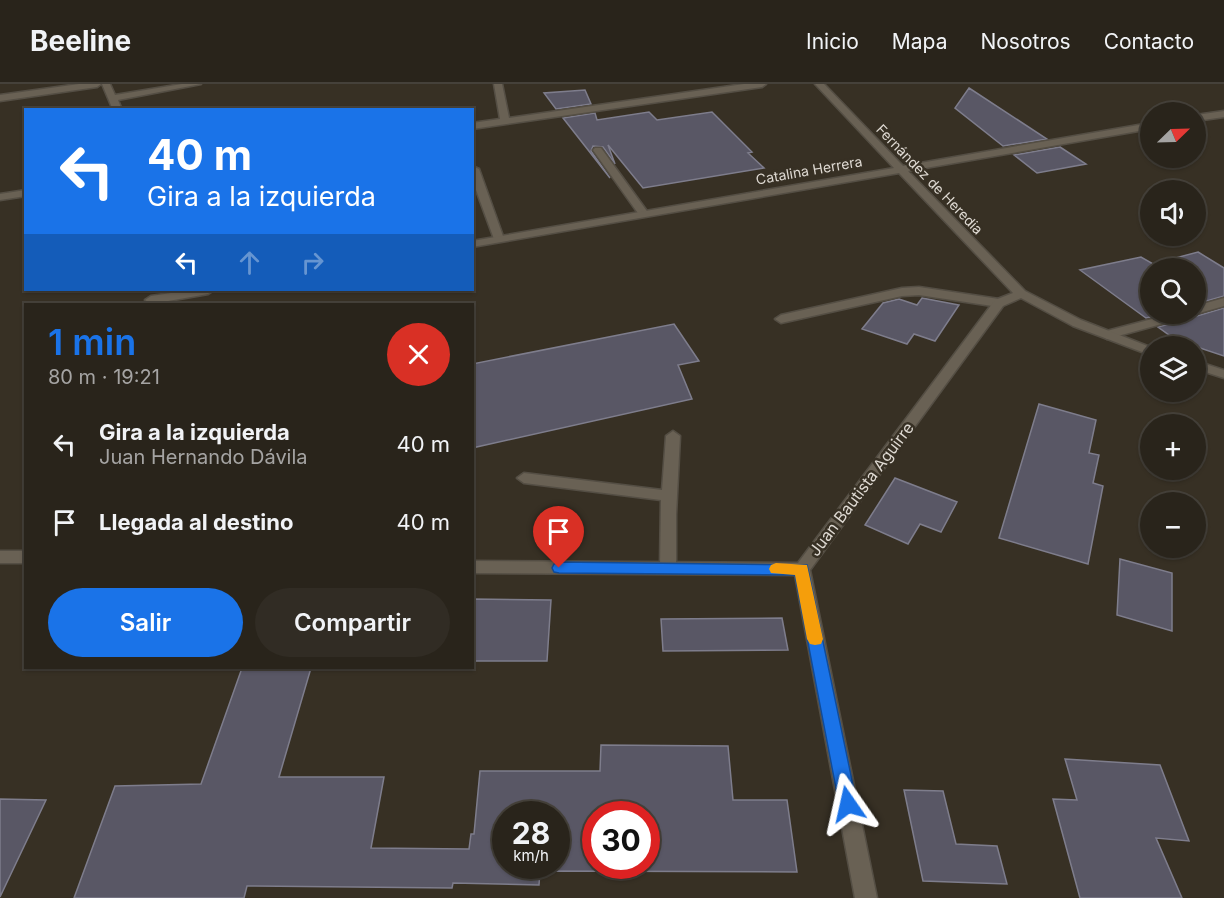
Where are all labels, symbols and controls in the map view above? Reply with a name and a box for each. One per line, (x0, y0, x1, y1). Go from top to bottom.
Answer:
text: Beeline (30, 24, 131, 58)
text: Inicio (806, 29, 859, 54)
text: Mapa (892, 29, 947, 54)
text: Nosotros (980, 29, 1071, 54)
text: Contacto (1104, 29, 1194, 54)
north arrow (1140, 102, 1206, 168)
map controls (1140, 102, 1206, 558)
street label: Fernández de Heredia (873, 120, 987, 238)
text: 40 m (147, 129, 252, 180)
icon: left (48, 132, 126, 210)
street label: Catalina Herrera (754, 152, 864, 188)
text: Gira a la izquierda (147, 180, 376, 213)
button: sound (1140, 180, 1206, 246)
icon: left (170, 246, 203, 279)
icon: ahead (233, 246, 266, 279)
icon: right (296, 246, 329, 279)
button: search (1140, 258, 1206, 324)
text: 1 min (48, 320, 136, 364)
button: close (387, 323, 450, 386)
button: layers (1140, 336, 1206, 402)
text: 80 m · 19:21 (48, 365, 160, 389)
button: + (1140, 414, 1206, 480)
street label: Juan Bautista Aguirre (804, 418, 918, 560)
text: Gira a la izquierda (99, 419, 290, 445)
icon: left (48, 428, 81, 461)
text: 40 m (396, 431, 450, 457)
text: Juan Hernando Dávila (99, 445, 308, 469)
button: − (1140, 492, 1206, 558)
icon: arrive (48, 506, 81, 539)
pin (533, 506, 584, 568)
text: Llegada al destino (99, 509, 293, 535)
text: 40 m (396, 509, 450, 535)
icon: arrive (542, 515, 575, 548)
button: Salir (48, 588, 243, 657)
button: Compartir (255, 588, 450, 657)
position arrow (816, 772, 880, 836)
speed limit sign: 30 (582, 801, 660, 879)
text: 28 (512, 815, 550, 851)
text: km/h (513, 846, 549, 865)

